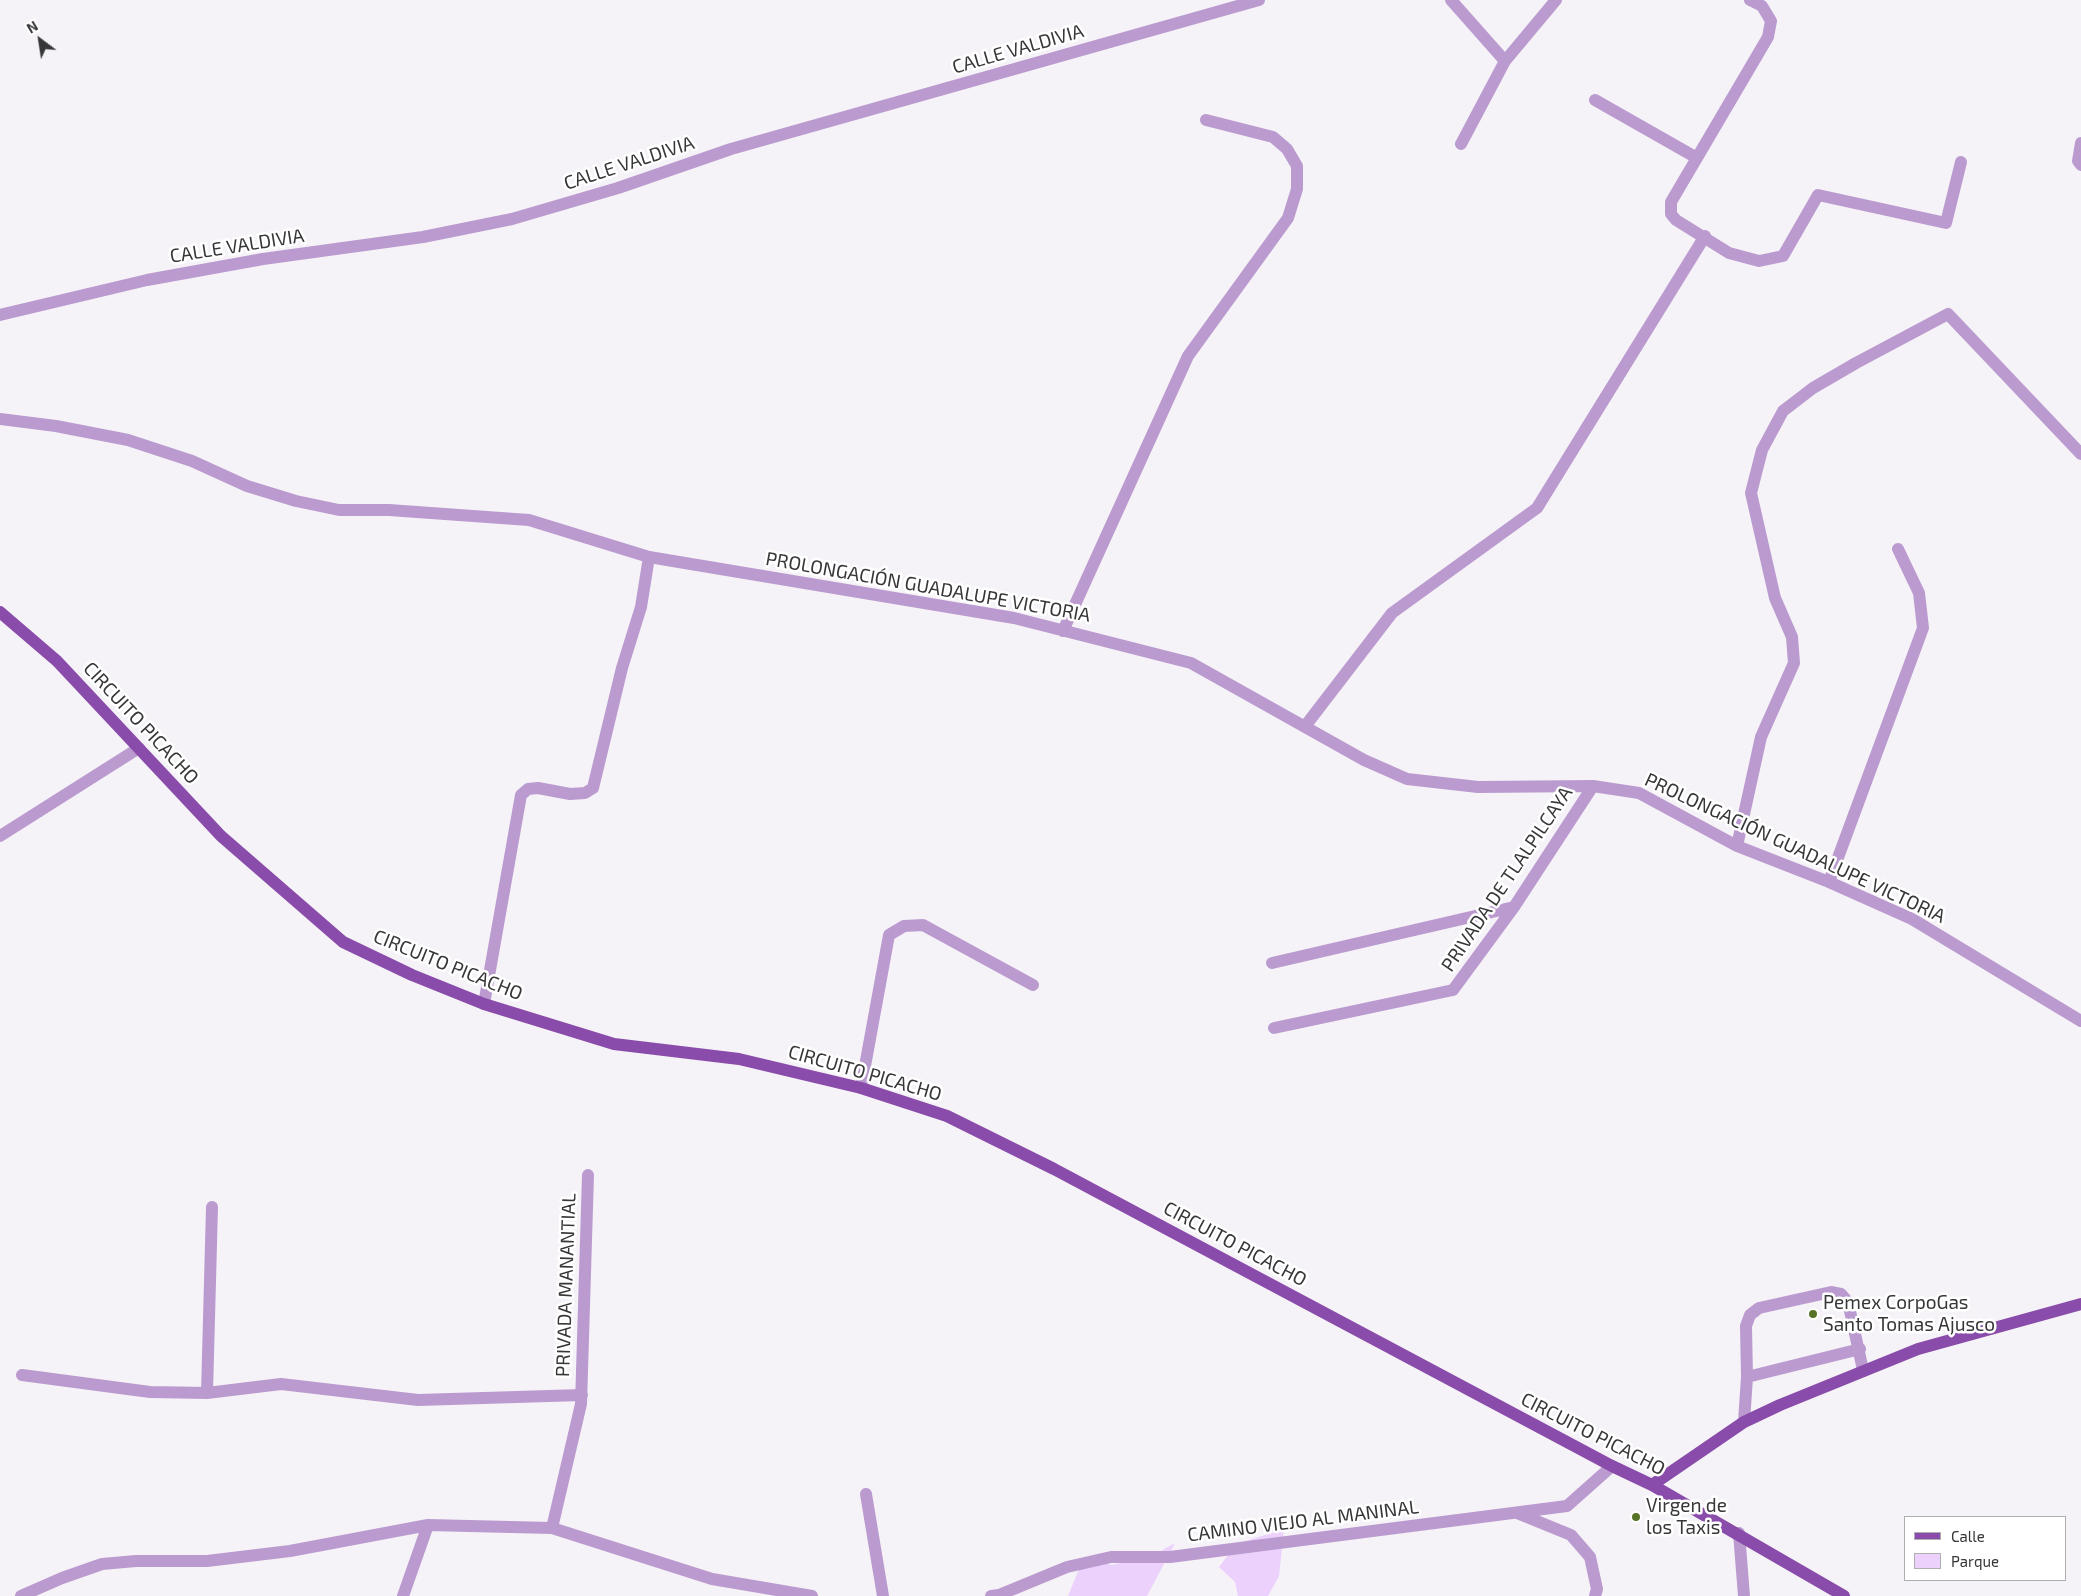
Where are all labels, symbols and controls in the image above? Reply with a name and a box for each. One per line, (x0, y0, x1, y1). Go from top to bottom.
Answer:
north arrow (15, 15, 65, 65)
text: N (23, 17, 41, 37)
street label: CALLE VALDIVIA (950, 19, 1086, 79)
street label: CALLE VALDIVIA (561, 131, 697, 195)
street label: CALLE VALDIVIA (168, 224, 306, 268)
street label: PROLONGACIÓN GUADALUPE VICTORIA (764, 547, 1092, 627)
street label: CIRCUITO PICACHO (79, 657, 203, 789)
street label: PROLONGACIÓN GUADALUPE VICTORIA (1641, 768, 1949, 928)
street label: PRIVADA DE TLALPILCAYA (1437, 782, 1577, 976)
street label: CIRCUITO PICACHO (370, 925, 526, 1005)
street label: CIRCUITO PICACHO (786, 1040, 944, 1106)
street label: PRIVADA MANANTIAL (551, 1193, 581, 1377)
street label: CIRCUITO PICACHO (1160, 1197, 1310, 1291)
place label: Pemex CorpoGas Santo Tomas Ajusco (1823, 1292, 1995, 1336)
marker: Pemex CorpoGas Santo Tomas Ajusco (1807, 1308, 1819, 1320)
street label: CIRCUITO PICACHO (1517, 1388, 1669, 1480)
street label: CAMINO VIEJO AL MANINAL (1186, 1495, 1420, 1547)
place label: Virgen de los Taxis (1646, 1495, 1727, 1539)
marker: Virgen de los Taxis (1630, 1511, 1642, 1523)
legend (1904, 1516, 2066, 1581)
text: Calle (1951, 1527, 1985, 1545)
text: Parque (1951, 1552, 1999, 1570)

